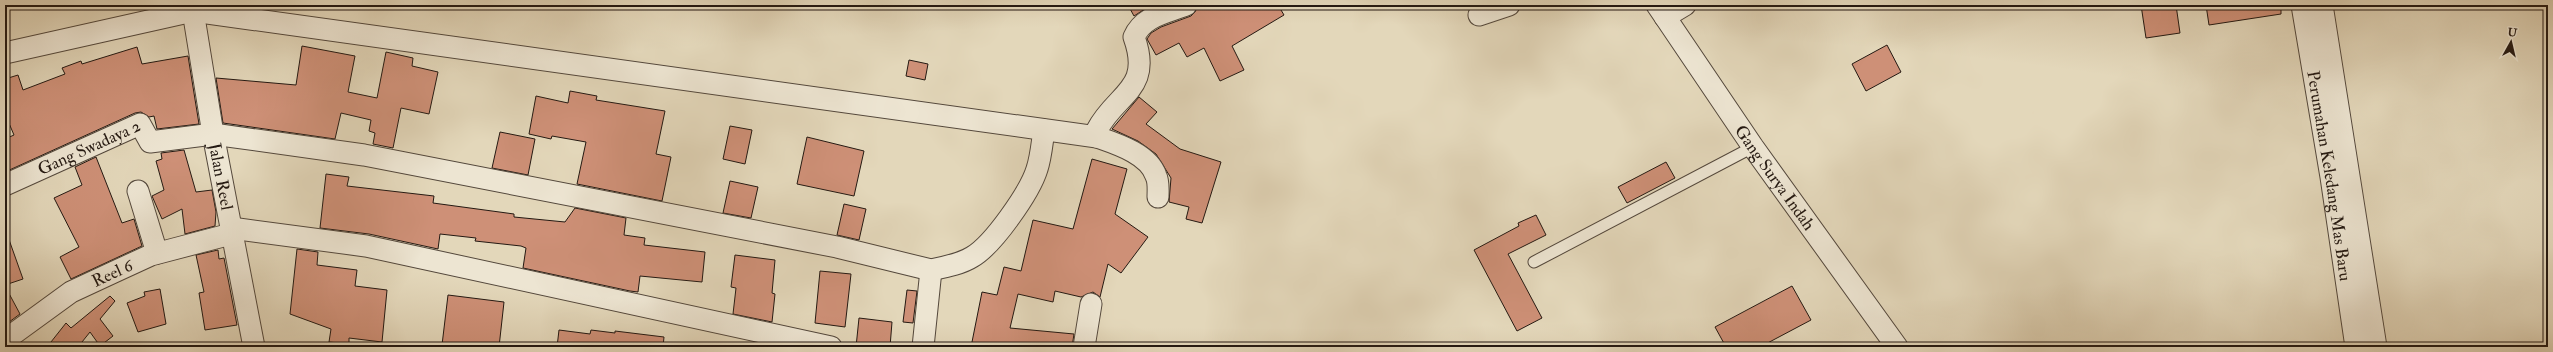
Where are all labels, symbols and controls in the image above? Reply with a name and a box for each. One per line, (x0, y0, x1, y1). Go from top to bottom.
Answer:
north arrow (2491, 22, 2531, 62)
text: U (2507, 26, 2519, 40)
street label: Perumahan Keledang Mas Baru (2302, 69, 2356, 283)
street label: Gang Swadaya 2 (34, 115, 144, 180)
street label: Gang Surya Indah (1730, 121, 1819, 234)
street label: Jalan Reel (203, 140, 238, 213)
street label: Reel 6 (89, 254, 137, 292)

